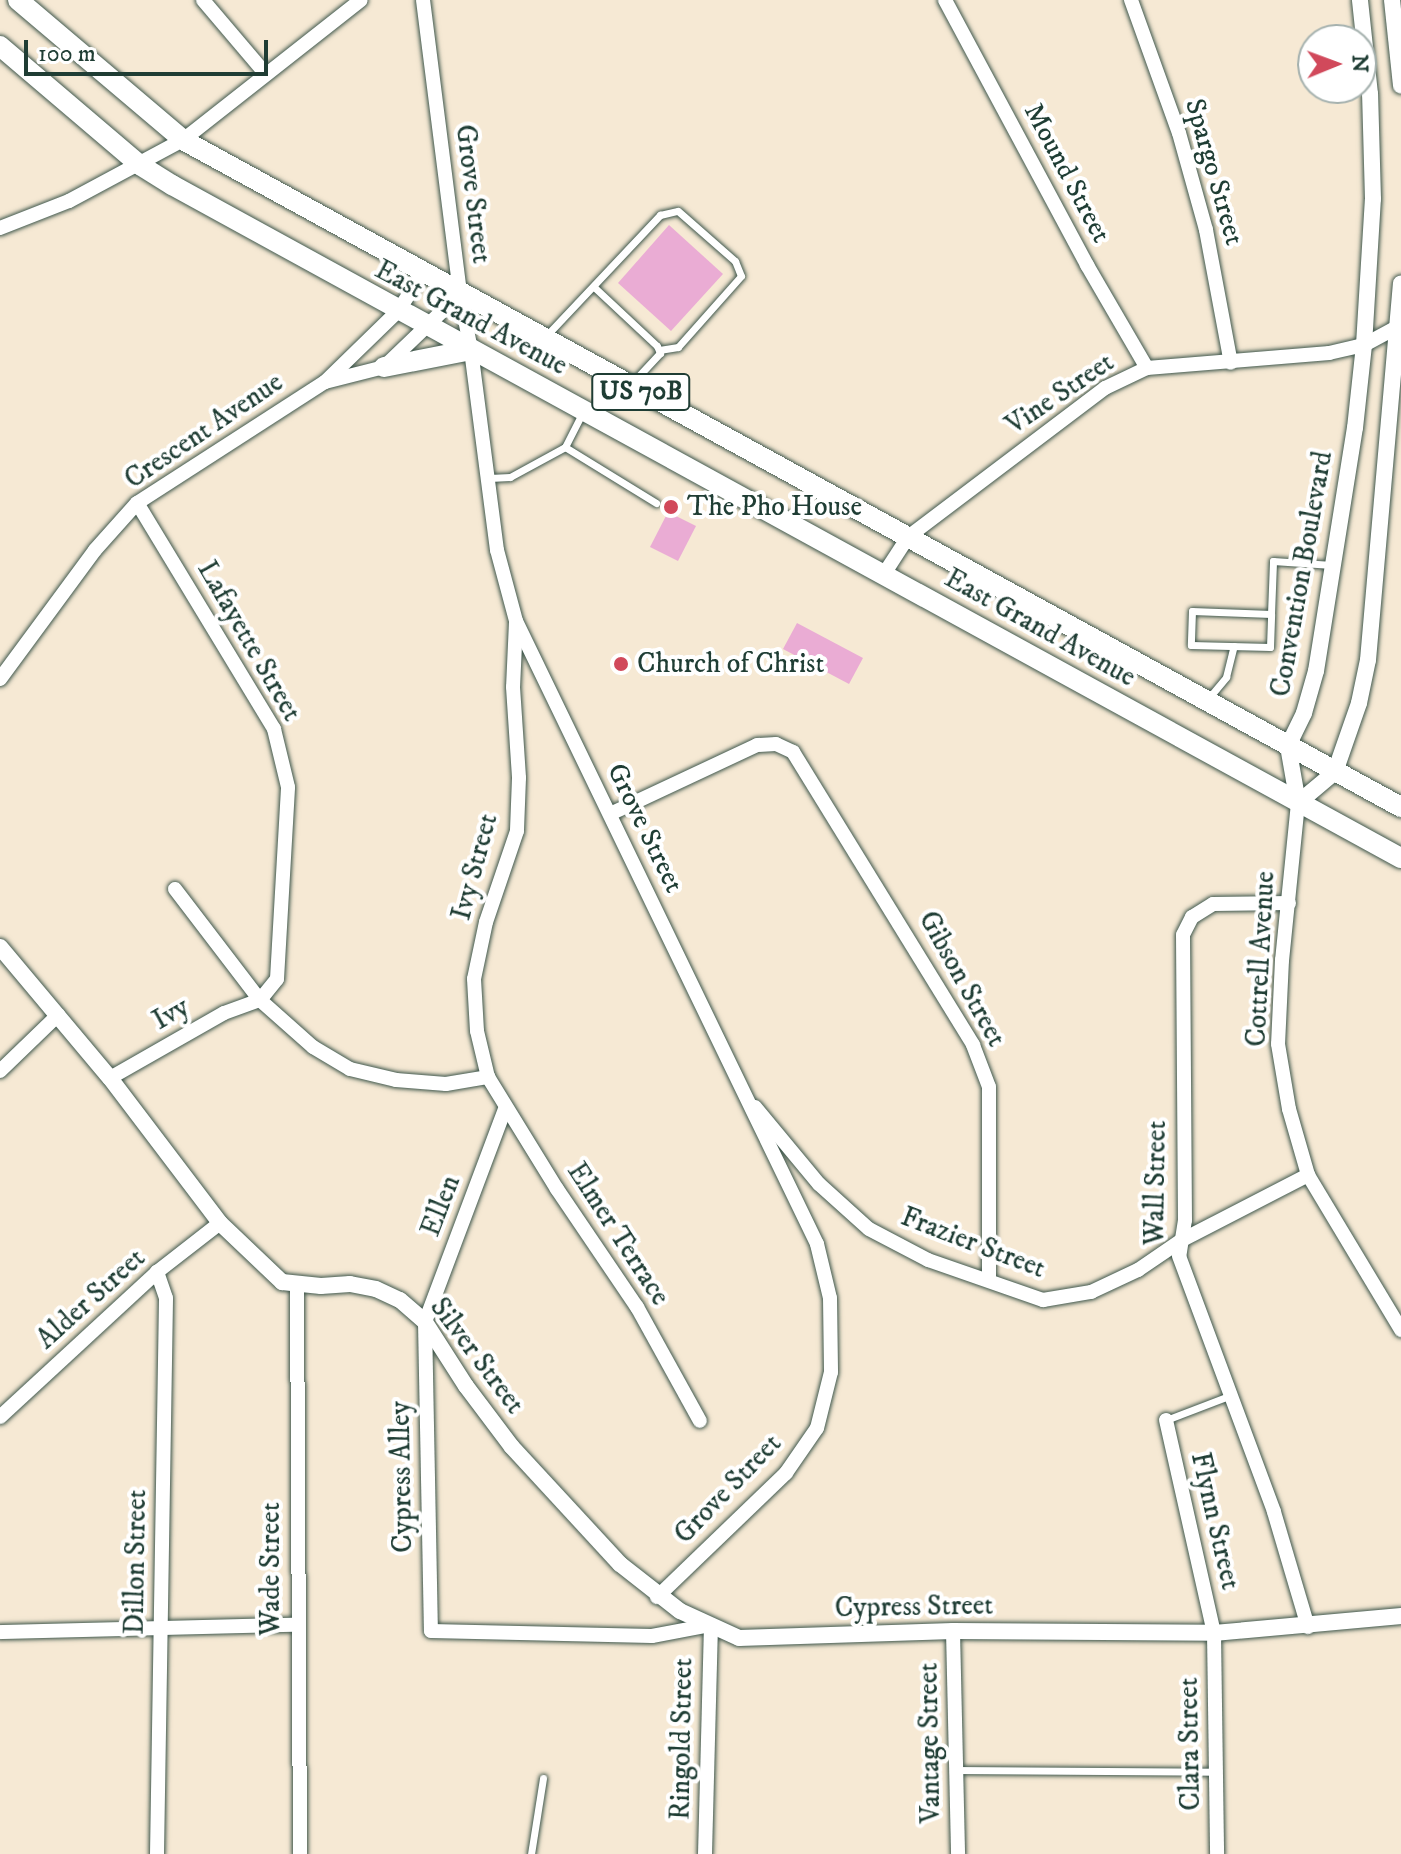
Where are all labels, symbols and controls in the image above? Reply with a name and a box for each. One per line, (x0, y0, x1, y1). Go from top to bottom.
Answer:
scale bar (28, 24, 272, 74)
north arrow (1297, 24, 1377, 104)
text: 100 m (38, 39, 96, 69)
text: N (1346, 54, 1373, 73)
street label: Spargo Street (1177, 95, 1251, 249)
street label: Mound Street (1016, 98, 1118, 248)
street label: Grove Street (448, 123, 498, 265)
street label: East Grand Avenue (369, 253, 573, 383)
street label: Vine Street (1000, 346, 1120, 442)
street label: Crescent Avenue (118, 366, 290, 496)
road number: US 70B (591, 370, 691, 414)
street label: Convention Boulevard (1264, 449, 1340, 699)
place label: The Pho House (687, 490, 862, 524)
marker: The Pho House (662, 498, 680, 516)
street label: Lafayette Street (190, 555, 308, 727)
street label: East Grand Avenue (939, 562, 1141, 694)
place label: Church of Christ (637, 647, 824, 681)
marker: Church of Christ (612, 655, 630, 673)
street label: Grove Street (599, 758, 691, 898)
street label: Ivy Street (445, 810, 505, 924)
street label: Cottrell Avenue (1240, 870, 1282, 1048)
street label: Gibson Street (911, 905, 1013, 1053)
street label: Ivy (147, 990, 195, 1038)
street label: Wall Street (1138, 1120, 1174, 1246)
street label: Elmer Terrace (559, 1156, 677, 1312)
street label: Ellen (414, 1171, 468, 1241)
street label: Frazier Street (896, 1200, 1050, 1286)
street label: Alder Street (30, 1242, 152, 1356)
street label: Silver Street (422, 1291, 532, 1421)
street label: Cypress Alley (384, 1401, 420, 1553)
street label: Grove Street (667, 1427, 789, 1551)
street label: Flynn Street (1183, 1449, 1247, 1593)
street label: Dillon Street (118, 1489, 154, 1635)
street label: Wade Street (254, 1502, 288, 1636)
street label: Cypress Street (834, 1589, 994, 1625)
street label: Ringold Street (664, 1658, 700, 1820)
street label: Vantage Street (912, 1662, 948, 1824)
street label: Clara Street (1172, 1677, 1208, 1811)

